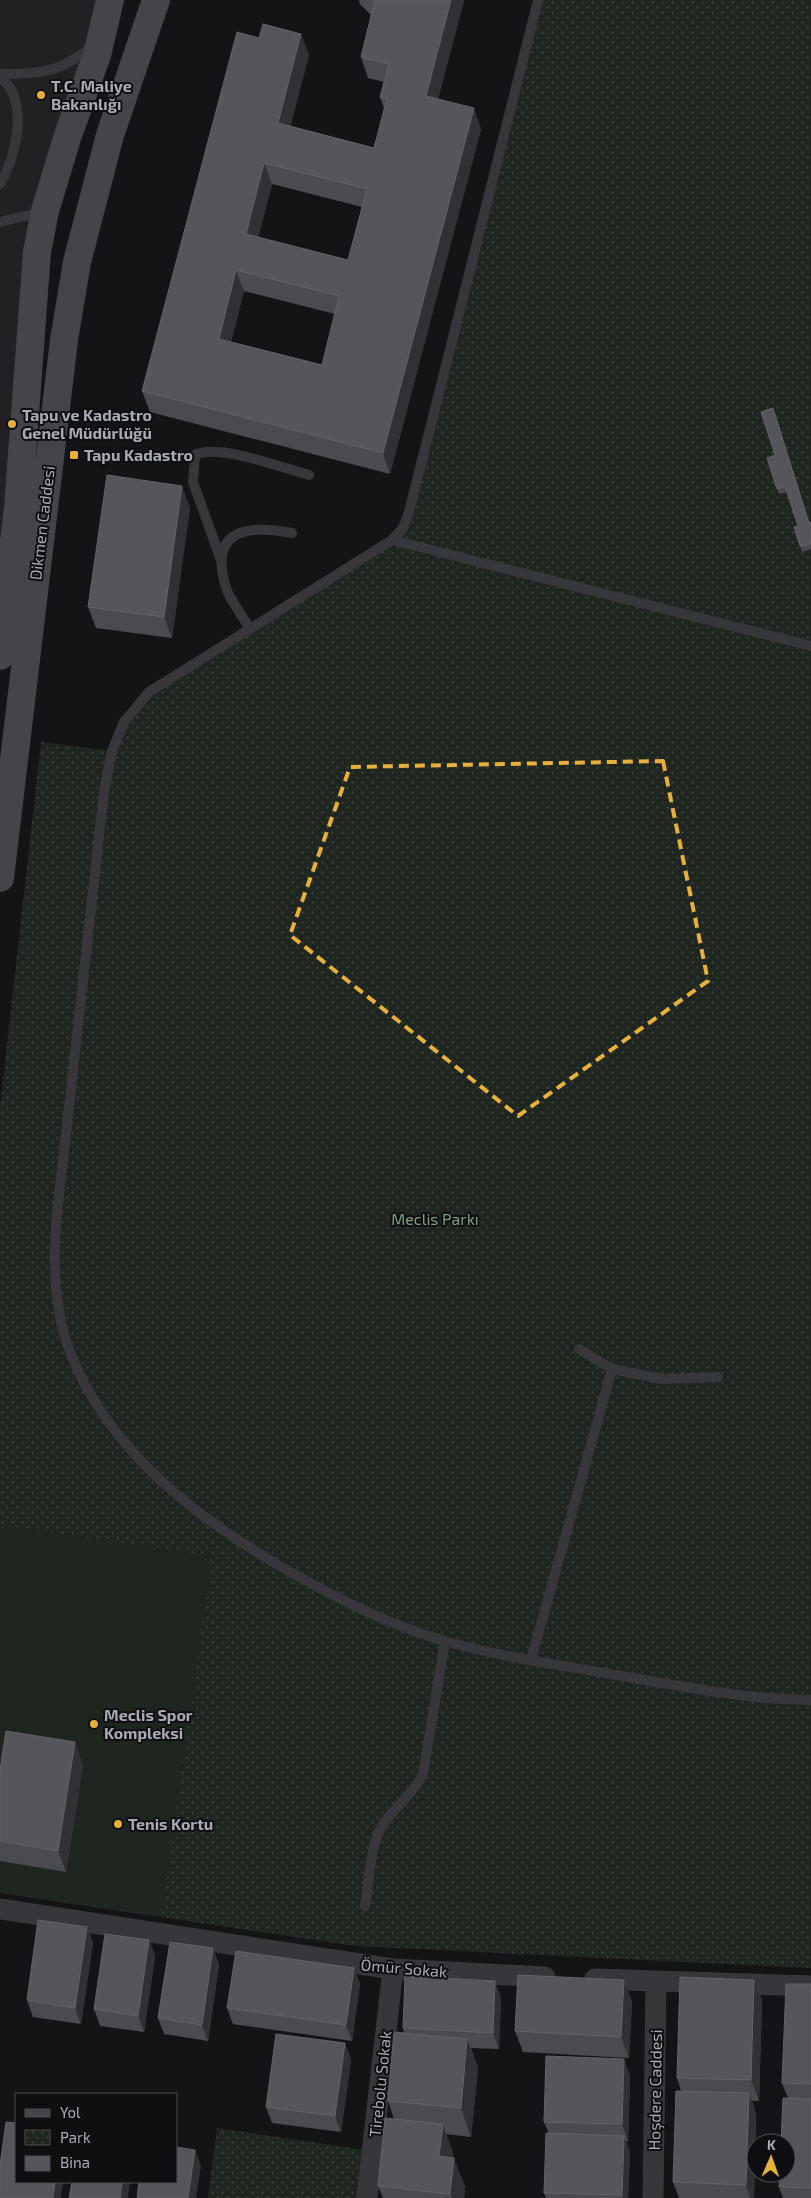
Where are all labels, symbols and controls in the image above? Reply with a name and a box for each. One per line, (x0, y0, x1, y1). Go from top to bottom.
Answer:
place label: T.C. Maliye Bakanlığı (51, 76, 132, 113)
marker: T.C. Maliye Bakanlığı (35, 89, 47, 101)
place label: Tapu ve Kadastro Genel Müdürlüğü (22, 405, 152, 442)
marker: Tapu ve Kadastro Genel Müdürlüğü (6, 418, 18, 430)
place label: Tapu Kadastro (84, 445, 193, 464)
marker: Tapu Kadastro (68, 449, 80, 461)
street label: Dikmen Caddesi (25, 465, 58, 581)
park label: Meclis Parkı (391, 1209, 479, 1228)
place label: Meclis Spor Kompleksi (104, 1705, 193, 1742)
marker: Meclis Spor Kompleksi (88, 1718, 100, 1730)
place label: Tenis Kortu (128, 1814, 213, 1833)
marker: Tenis Kortu (112, 1818, 124, 1830)
street label: Ömür Sokak (360, 1954, 448, 1981)
street label: Hoşdere Caddesi (644, 2029, 666, 2151)
street label: Tirebolu Sokak (364, 2030, 395, 2138)
legend (15, 2093, 178, 2183)
text: Yol (60, 2103, 81, 2121)
text: Park (60, 2128, 91, 2146)
north arrow (746, 2133, 796, 2183)
text: K (767, 2136, 776, 2153)
text: Bina (60, 2153, 90, 2171)

